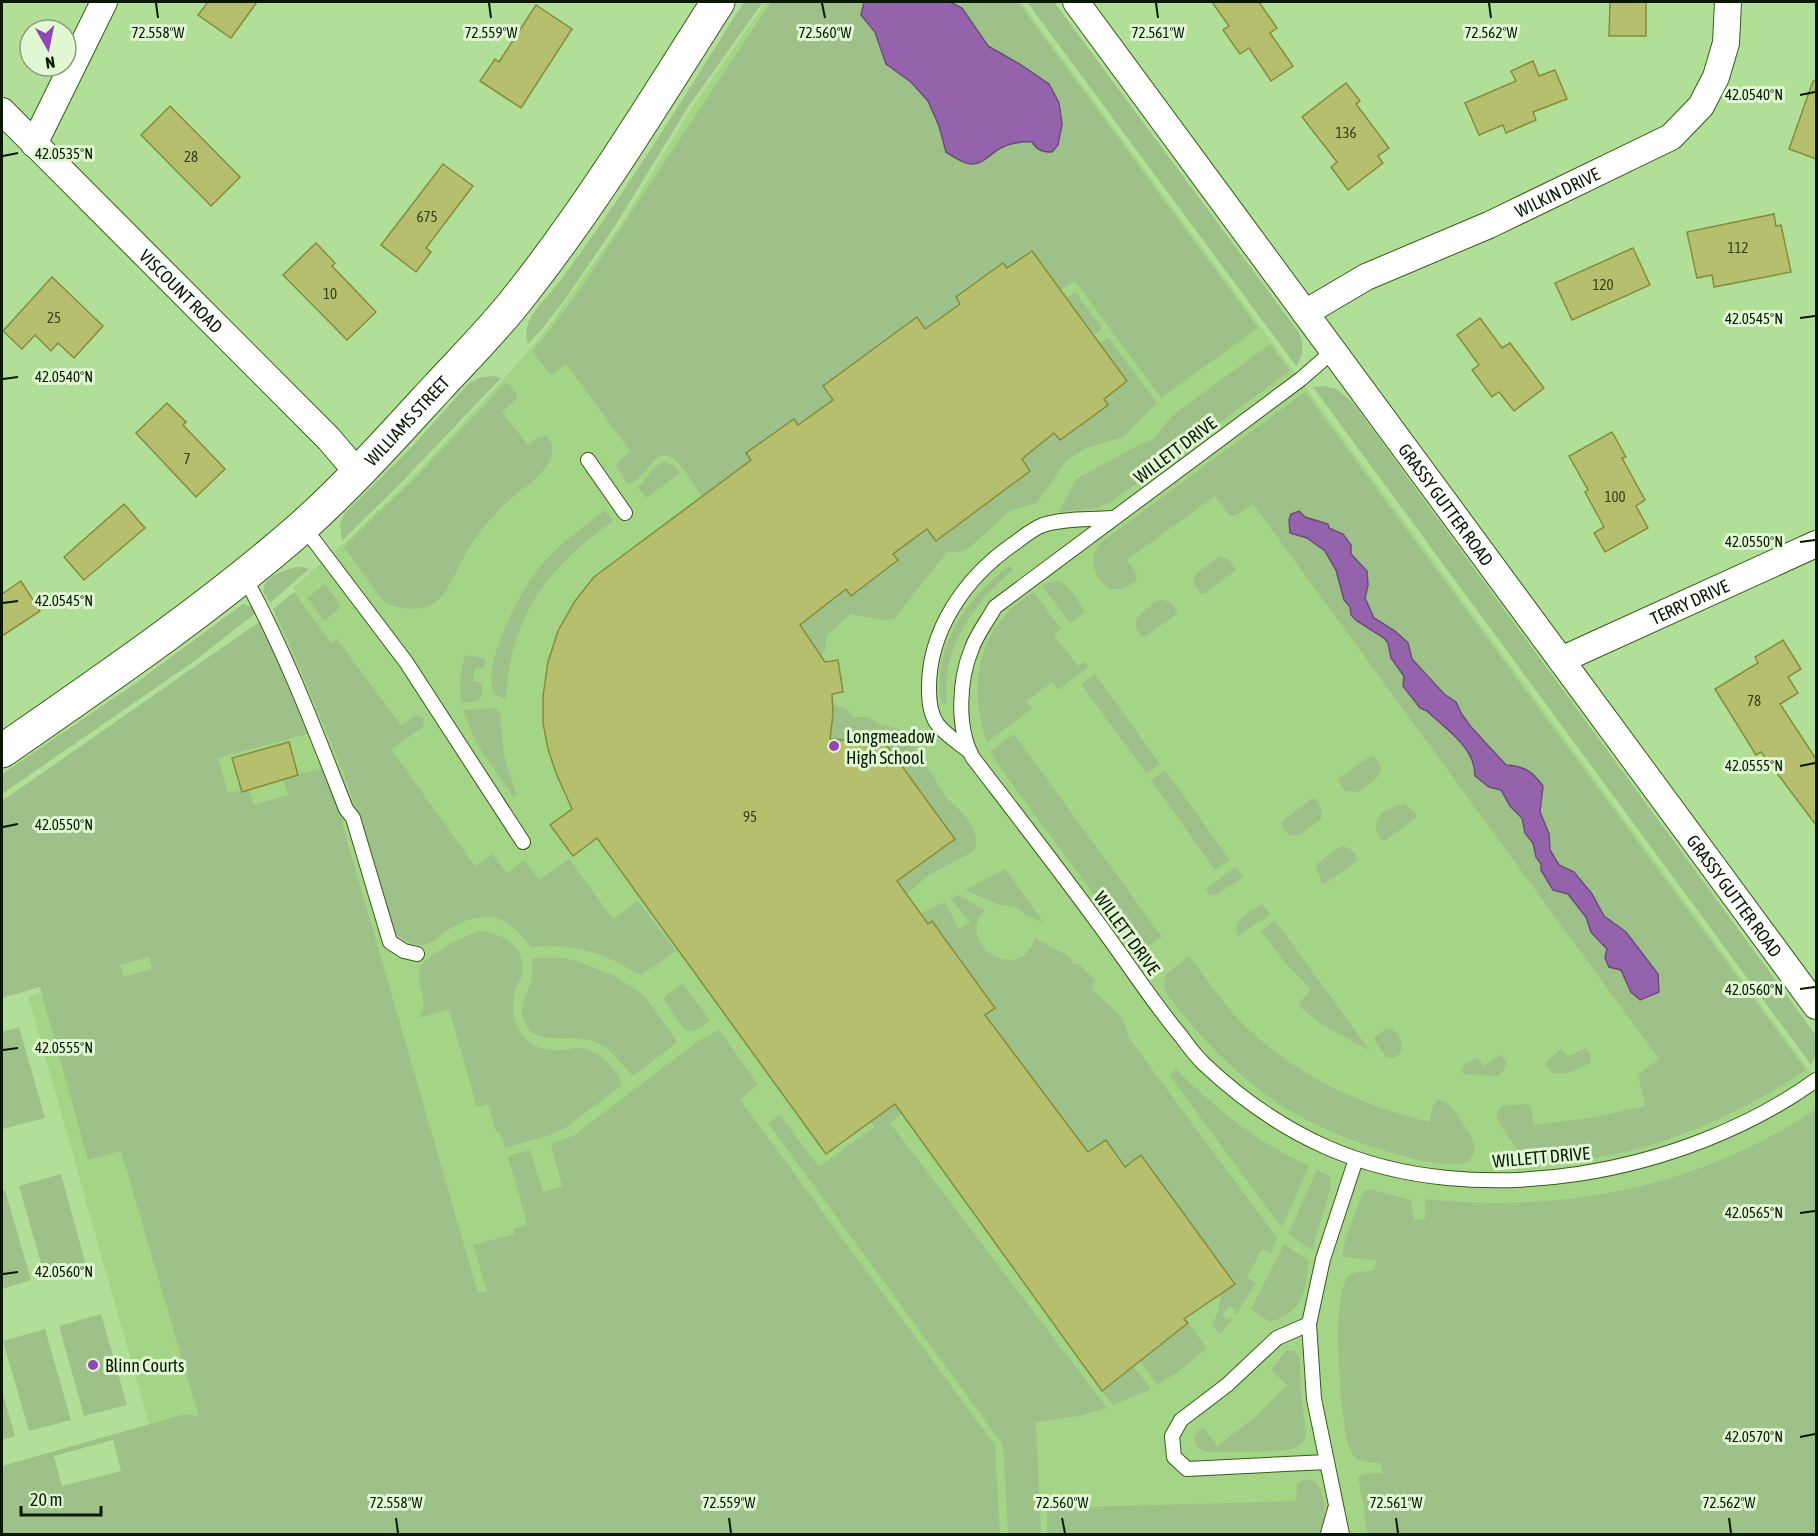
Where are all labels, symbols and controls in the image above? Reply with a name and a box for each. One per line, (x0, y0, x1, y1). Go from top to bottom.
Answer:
north arrow (18, 18, 78, 78)
text: 72.558°W (132, 24, 185, 41)
text: 72.559°W (465, 24, 518, 41)
text: 72.560°W (799, 24, 852, 41)
text: 72.561°W (1132, 24, 1185, 41)
text: 72.562°W (1465, 24, 1518, 41)
text: N (44, 53, 56, 72)
text: 42.0540°N (1725, 86, 1783, 103)
house number: 136 (1335, 124, 1357, 141)
text: 42.0535°N (35, 145, 93, 162)
house number: 28 (184, 148, 198, 165)
street label: WILKIN DRIVE (1511, 163, 1603, 221)
house number: 675 (416, 208, 438, 225)
house number: 112 (1727, 239, 1749, 256)
street label: VISCOUNT ROAD (135, 245, 227, 337)
house number: 120 (1592, 276, 1614, 293)
house number: 10 (323, 285, 337, 302)
house number: 25 (47, 309, 61, 326)
text: 42.0545°N (1725, 310, 1783, 327)
text: 42.0540°N (35, 368, 93, 385)
street label: WILLIAMS STREET (360, 371, 454, 470)
street label: WILLETT DRIVE (1130, 412, 1221, 488)
street label: GRASSY GUTTER ROAD (1394, 439, 1498, 569)
house number: 7 (183, 450, 191, 467)
house number: 100 (1604, 488, 1626, 505)
text: 42.0550°N (1725, 533, 1783, 550)
street label: TERRY DRIVE (1647, 575, 1732, 629)
text: 42.0545°N (35, 592, 93, 609)
house number: 78 (1747, 692, 1761, 709)
place label: Longmeadow High School (846, 726, 935, 768)
marker: Longmeadow High School (827, 739, 841, 753)
text: 42.0555°N (1725, 757, 1783, 774)
house number: 95 (743, 808, 757, 825)
text: 42.0550°N (35, 816, 93, 833)
street label: GRASSY GUTTER ROAD (1683, 830, 1786, 961)
street label: WILLETT DRIVE (1090, 887, 1164, 979)
text: 42.0560°N (1725, 981, 1783, 998)
text: 42.0555°N (35, 1039, 93, 1056)
street label: WILLETT DRIVE (1491, 1142, 1591, 1172)
text: 42.0565°N (1725, 1204, 1783, 1221)
text: 42.0560°N (35, 1263, 93, 1280)
place label: Blinn Courts (105, 1355, 184, 1376)
marker: Blinn Courts (86, 1358, 100, 1372)
text: 42.0570°N (1725, 1428, 1783, 1445)
scale bar (21, 1479, 100, 1517)
text: 20 m (30, 1489, 62, 1510)
text: 72.558°W (370, 1494, 423, 1511)
text: 72.559°W (703, 1494, 756, 1511)
text: 72.560°W (1036, 1494, 1089, 1511)
text: 72.561°W (1370, 1494, 1423, 1511)
text: 72.562°W (1703, 1494, 1756, 1511)

